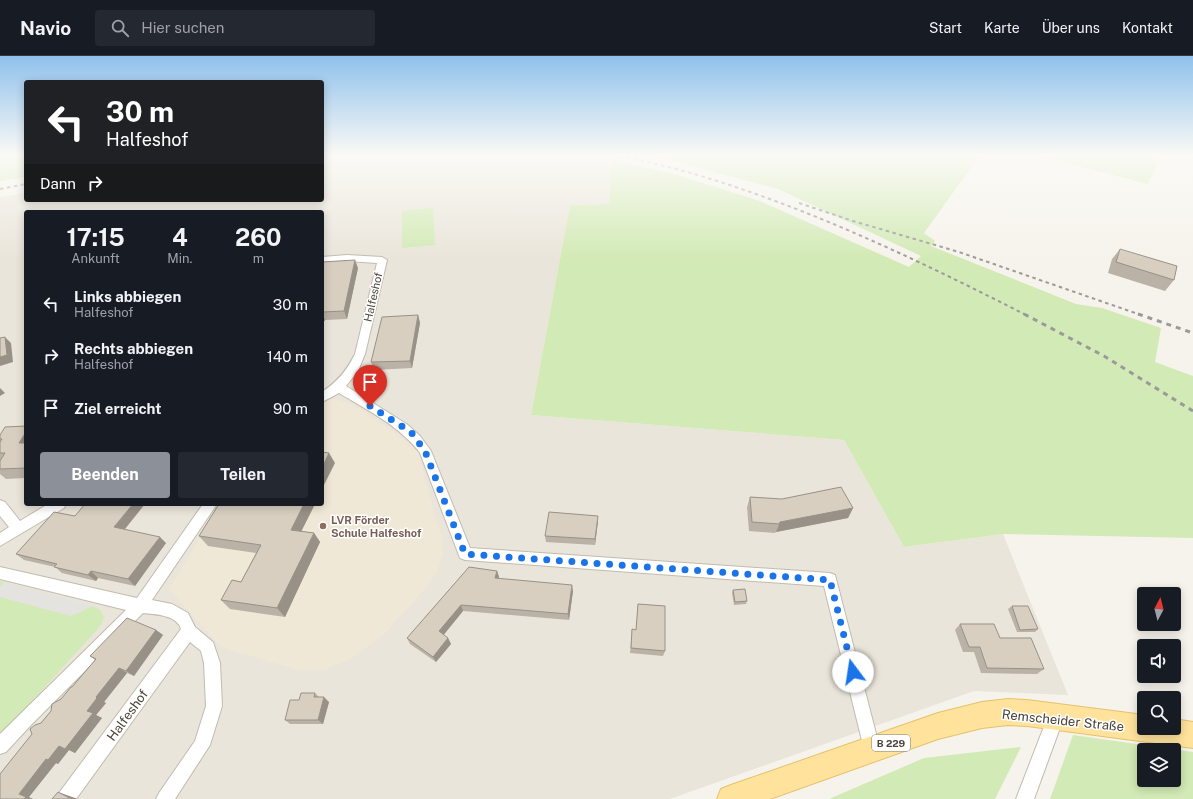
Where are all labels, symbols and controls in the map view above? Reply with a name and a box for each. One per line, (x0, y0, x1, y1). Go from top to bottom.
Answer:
search box (95, 10, 375, 46)
text: Navio (20, 17, 71, 39)
icon: search (109, 17, 131, 39)
text: Hier suchen (141, 19, 225, 36)
text: Start (929, 20, 962, 36)
text: Karte (984, 20, 1020, 36)
text: Über uns (1042, 20, 1100, 36)
text: Kontakt (1122, 20, 1173, 36)
text: 30 m (106, 95, 174, 128)
icon: left (40, 96, 92, 148)
text: Halfeshof (106, 129, 188, 150)
icon: right (84, 172, 106, 194)
text: Dann (40, 175, 76, 192)
text: 17:15 (67, 223, 125, 251)
text: 4 (172, 223, 188, 251)
text: 260 (235, 223, 282, 251)
text: Ankunft (71, 251, 120, 266)
text: Min. (167, 251, 193, 266)
text: m (253, 251, 264, 266)
street label: Halfeshof (361, 271, 385, 323)
text: Links abbiegen (74, 288, 181, 305)
icon: left (40, 293, 62, 315)
text: 30 m (273, 296, 308, 313)
text: Halfeshof (74, 305, 133, 320)
text: Rechts abbiegen (74, 340, 193, 357)
icon: right (40, 345, 62, 367)
text: 140 m (267, 348, 308, 365)
text: Halfeshof (74, 357, 133, 372)
pin (353, 365, 387, 406)
icon: arrive (359, 371, 381, 393)
icon: arrive (40, 397, 62, 419)
text: Ziel erreicht (74, 400, 161, 417)
text: 90 m (273, 400, 308, 417)
button: Beenden (40, 452, 170, 498)
button: Teilen (178, 452, 308, 498)
place label: LVR Förder Schule Halfeshof (331, 514, 422, 539)
marker: LVR Förder Schule Halfeshof (318, 521, 328, 531)
north arrow (1137, 587, 1181, 631)
map controls (1137, 587, 1181, 787)
button: sound (1137, 639, 1181, 683)
position arrow (832, 651, 874, 693)
street label: Halfeshof (104, 687, 151, 744)
button: search (1137, 691, 1181, 735)
street label: Remscheider Straße (1001, 707, 1125, 734)
road number: B 229 (872, 735, 910, 751)
button: layers (1137, 743, 1181, 787)

